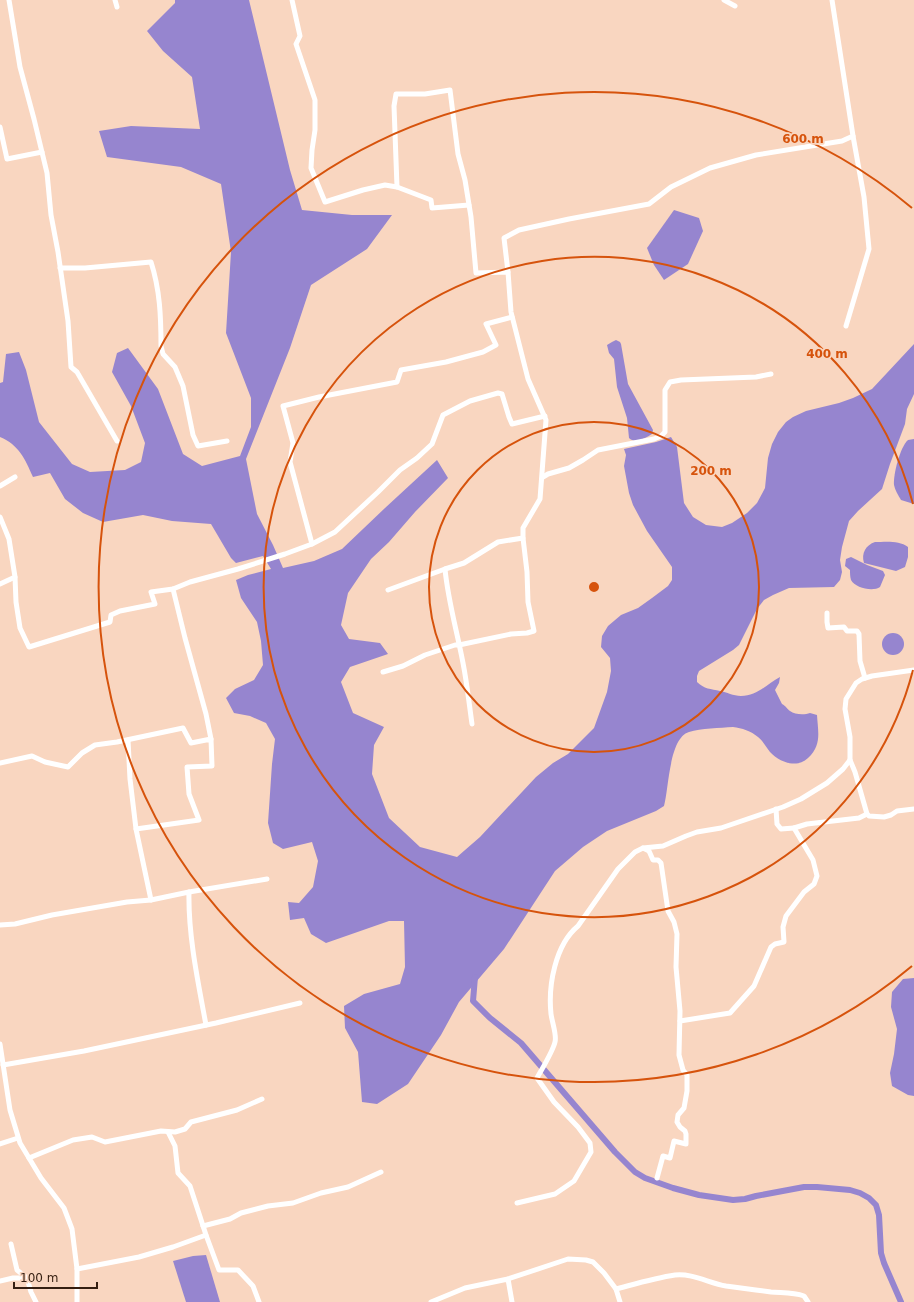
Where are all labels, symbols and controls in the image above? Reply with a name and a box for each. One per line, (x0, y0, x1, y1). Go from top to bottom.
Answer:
text: 600 m (782, 132, 824, 146)
text: 400 m (806, 347, 848, 361)
text: 200 m (690, 464, 732, 478)
centre of rings (587, 580, 601, 594)
scale bar (14, 1264, 97, 1290)
text: 100 m (20, 1271, 58, 1285)

